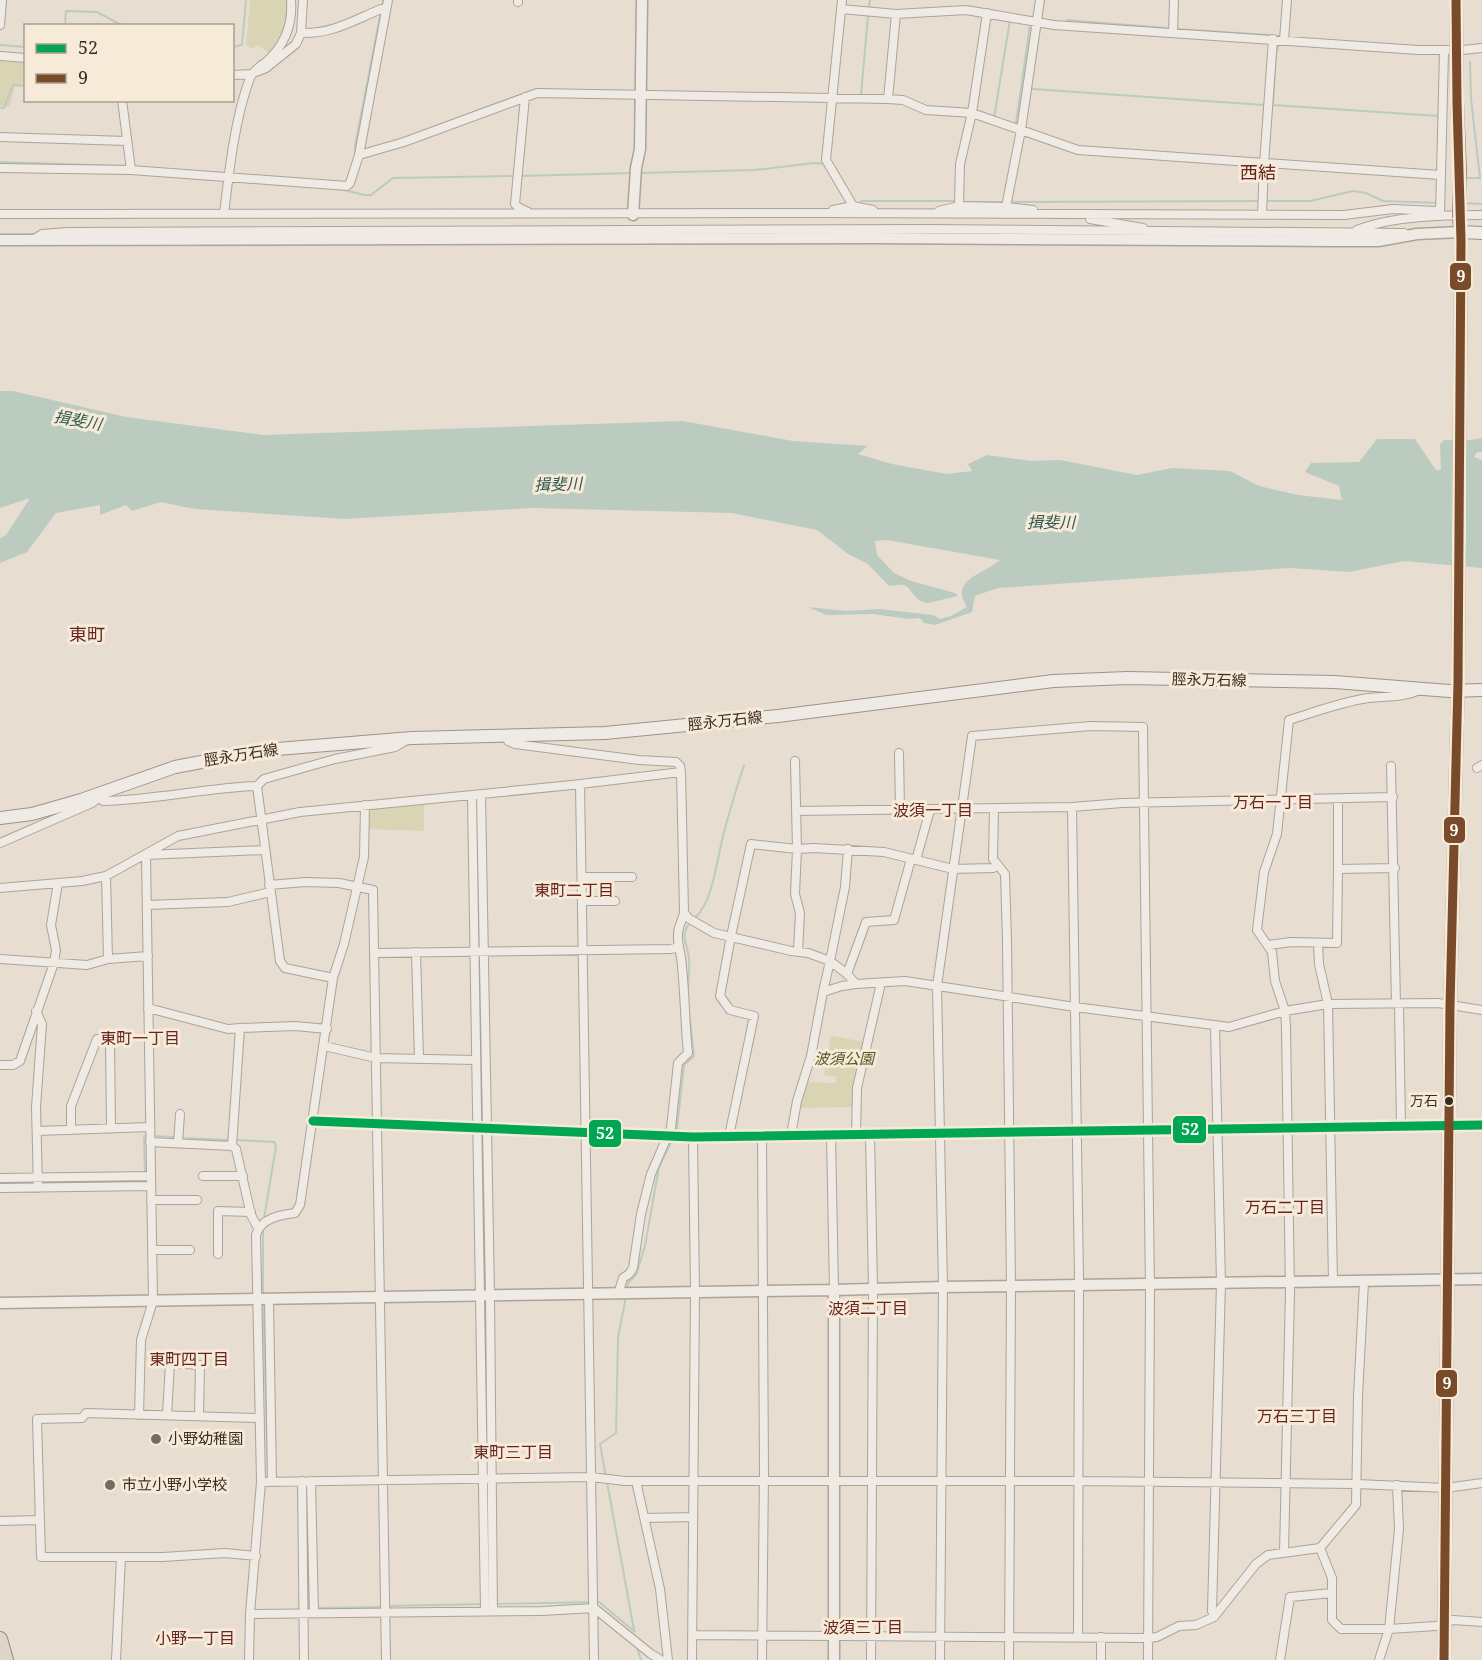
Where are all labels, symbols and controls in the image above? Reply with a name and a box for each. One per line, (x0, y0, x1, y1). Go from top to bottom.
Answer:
legend (24, 24, 234, 102)
text: 52 (78, 35, 98, 59)
text: 9 (78, 65, 88, 89)
district label: 西結 (1240, 160, 1276, 184)
line badge: 9 (1449, 262, 1472, 291)
text: 9 (1456, 265, 1466, 287)
water label: 揖斐川 (52, 405, 106, 435)
water label: 揖斐川 (534, 472, 584, 496)
water label: 揖斐川 (1027, 511, 1077, 533)
district label: 東町 (69, 622, 105, 646)
street label: 脛永万石線 (1171, 668, 1247, 690)
street label: 脛永万石線 (687, 706, 763, 734)
street label: 脛永万石線 (202, 738, 279, 770)
district label: 万石一丁目 (1233, 791, 1313, 813)
district label: 波須一丁目 (893, 799, 973, 821)
line badge: 9 (1443, 816, 1466, 844)
text: 9 (1449, 819, 1459, 841)
district label: 東町二丁目 (534, 879, 614, 901)
district label: 東町一丁目 (100, 1027, 180, 1049)
park label: 波須公園 (814, 1048, 876, 1068)
place label: 万石 (1410, 1091, 1438, 1110)
marker: 万石 (1443, 1095, 1455, 1107)
line badge: 52 (1172, 1115, 1207, 1144)
text: 52 (1181, 1118, 1199, 1140)
line badge: 52 (588, 1119, 622, 1148)
text: 52 (596, 1122, 614, 1144)
district label: 万石二丁目 (1245, 1196, 1325, 1218)
district label: 波須二丁目 (828, 1297, 908, 1319)
district label: 東町四丁目 (149, 1348, 229, 1370)
line badge: 9 (1435, 1369, 1458, 1398)
text: 9 (1442, 1372, 1452, 1394)
district label: 万石三丁目 (1257, 1405, 1337, 1427)
place label: 小野幼稚園 (168, 1428, 243, 1448)
marker: 小野幼稚園 (149, 1432, 163, 1446)
district label: 東町三丁目 (473, 1441, 553, 1463)
place label: 市立小野小学校 (122, 1474, 227, 1494)
marker: 市立小野小学校 (103, 1478, 117, 1492)
district label: 波須三丁目 (823, 1616, 903, 1638)
district label: 小野一丁目 (155, 1627, 235, 1649)

